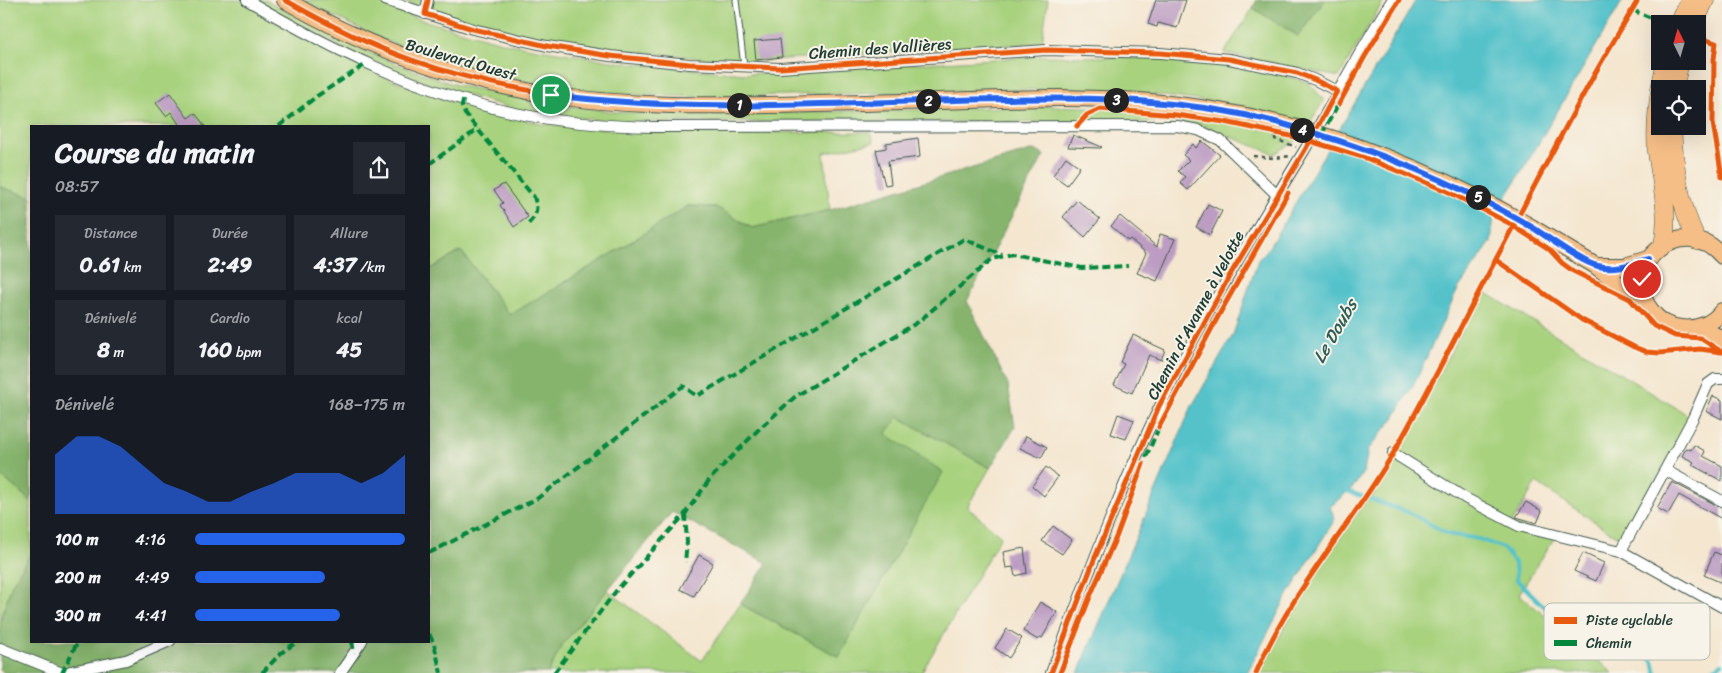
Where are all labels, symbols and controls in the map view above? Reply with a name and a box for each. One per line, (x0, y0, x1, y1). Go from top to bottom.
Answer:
north arrow (1651, 15, 1706, 70)
map controls (1651, 15, 1706, 135)
street label: Chemin des Vallières (808, 29, 953, 68)
street label: Boulevard Ouest (402, 30, 520, 89)
pin (530, 74, 572, 116)
button: locate (1651, 80, 1706, 135)
icon: arrive (537, 81, 565, 109)
pin: 2 (916, 88, 940, 114)
pin: 3 (1104, 88, 1128, 112)
text: 3 (1113, 88, 1120, 113)
text: 2 (924, 89, 933, 114)
pin: 1 (726, 92, 752, 118)
text: 1 (736, 93, 743, 118)
pin: 4 (1290, 118, 1314, 142)
text: 4 (1298, 118, 1307, 143)
text: Course du matin (55, 128, 255, 177)
button: share (353, 142, 405, 194)
text: 08:57 (55, 172, 99, 201)
pin: 5 (1466, 184, 1490, 210)
text: 5 (1474, 185, 1483, 210)
text: Distance (84, 221, 137, 246)
text: Durée (212, 221, 248, 246)
text: Allure (331, 221, 368, 246)
street label: Chemin d'Avanne à Velotte (1138, 225, 1252, 405)
text: 0.61 (79, 246, 120, 284)
text: 2:49 (208, 246, 252, 284)
text: 4:37 (313, 246, 356, 284)
text: km (120, 255, 142, 280)
text: /km (356, 255, 385, 280)
pin (1621, 258, 1663, 300)
icon: check (1628, 265, 1656, 293)
water label: Le Doubs (1304, 291, 1367, 369)
text: Dénivelé (85, 306, 137, 331)
text: Cardio (210, 306, 250, 331)
text: kcal (337, 306, 362, 331)
text: 8 (97, 331, 110, 369)
text: 160 (198, 331, 232, 369)
text: 45 (336, 331, 362, 369)
text: m (110, 340, 124, 365)
text: bpm (232, 340, 262, 365)
text: Dénivelé (55, 390, 114, 419)
text: 168–175 m (328, 390, 405, 419)
text: 100 m (55, 525, 99, 554)
text: 4:16 (135, 525, 166, 554)
text: 200 m (55, 563, 101, 592)
text: 4:49 (135, 563, 170, 592)
text: 300 m (55, 601, 100, 630)
text: 4:41 (135, 601, 167, 630)
legend (1544, 603, 1710, 660)
text: Piste cyclable (1586, 608, 1673, 633)
text: Chemin (1586, 631, 1632, 656)

